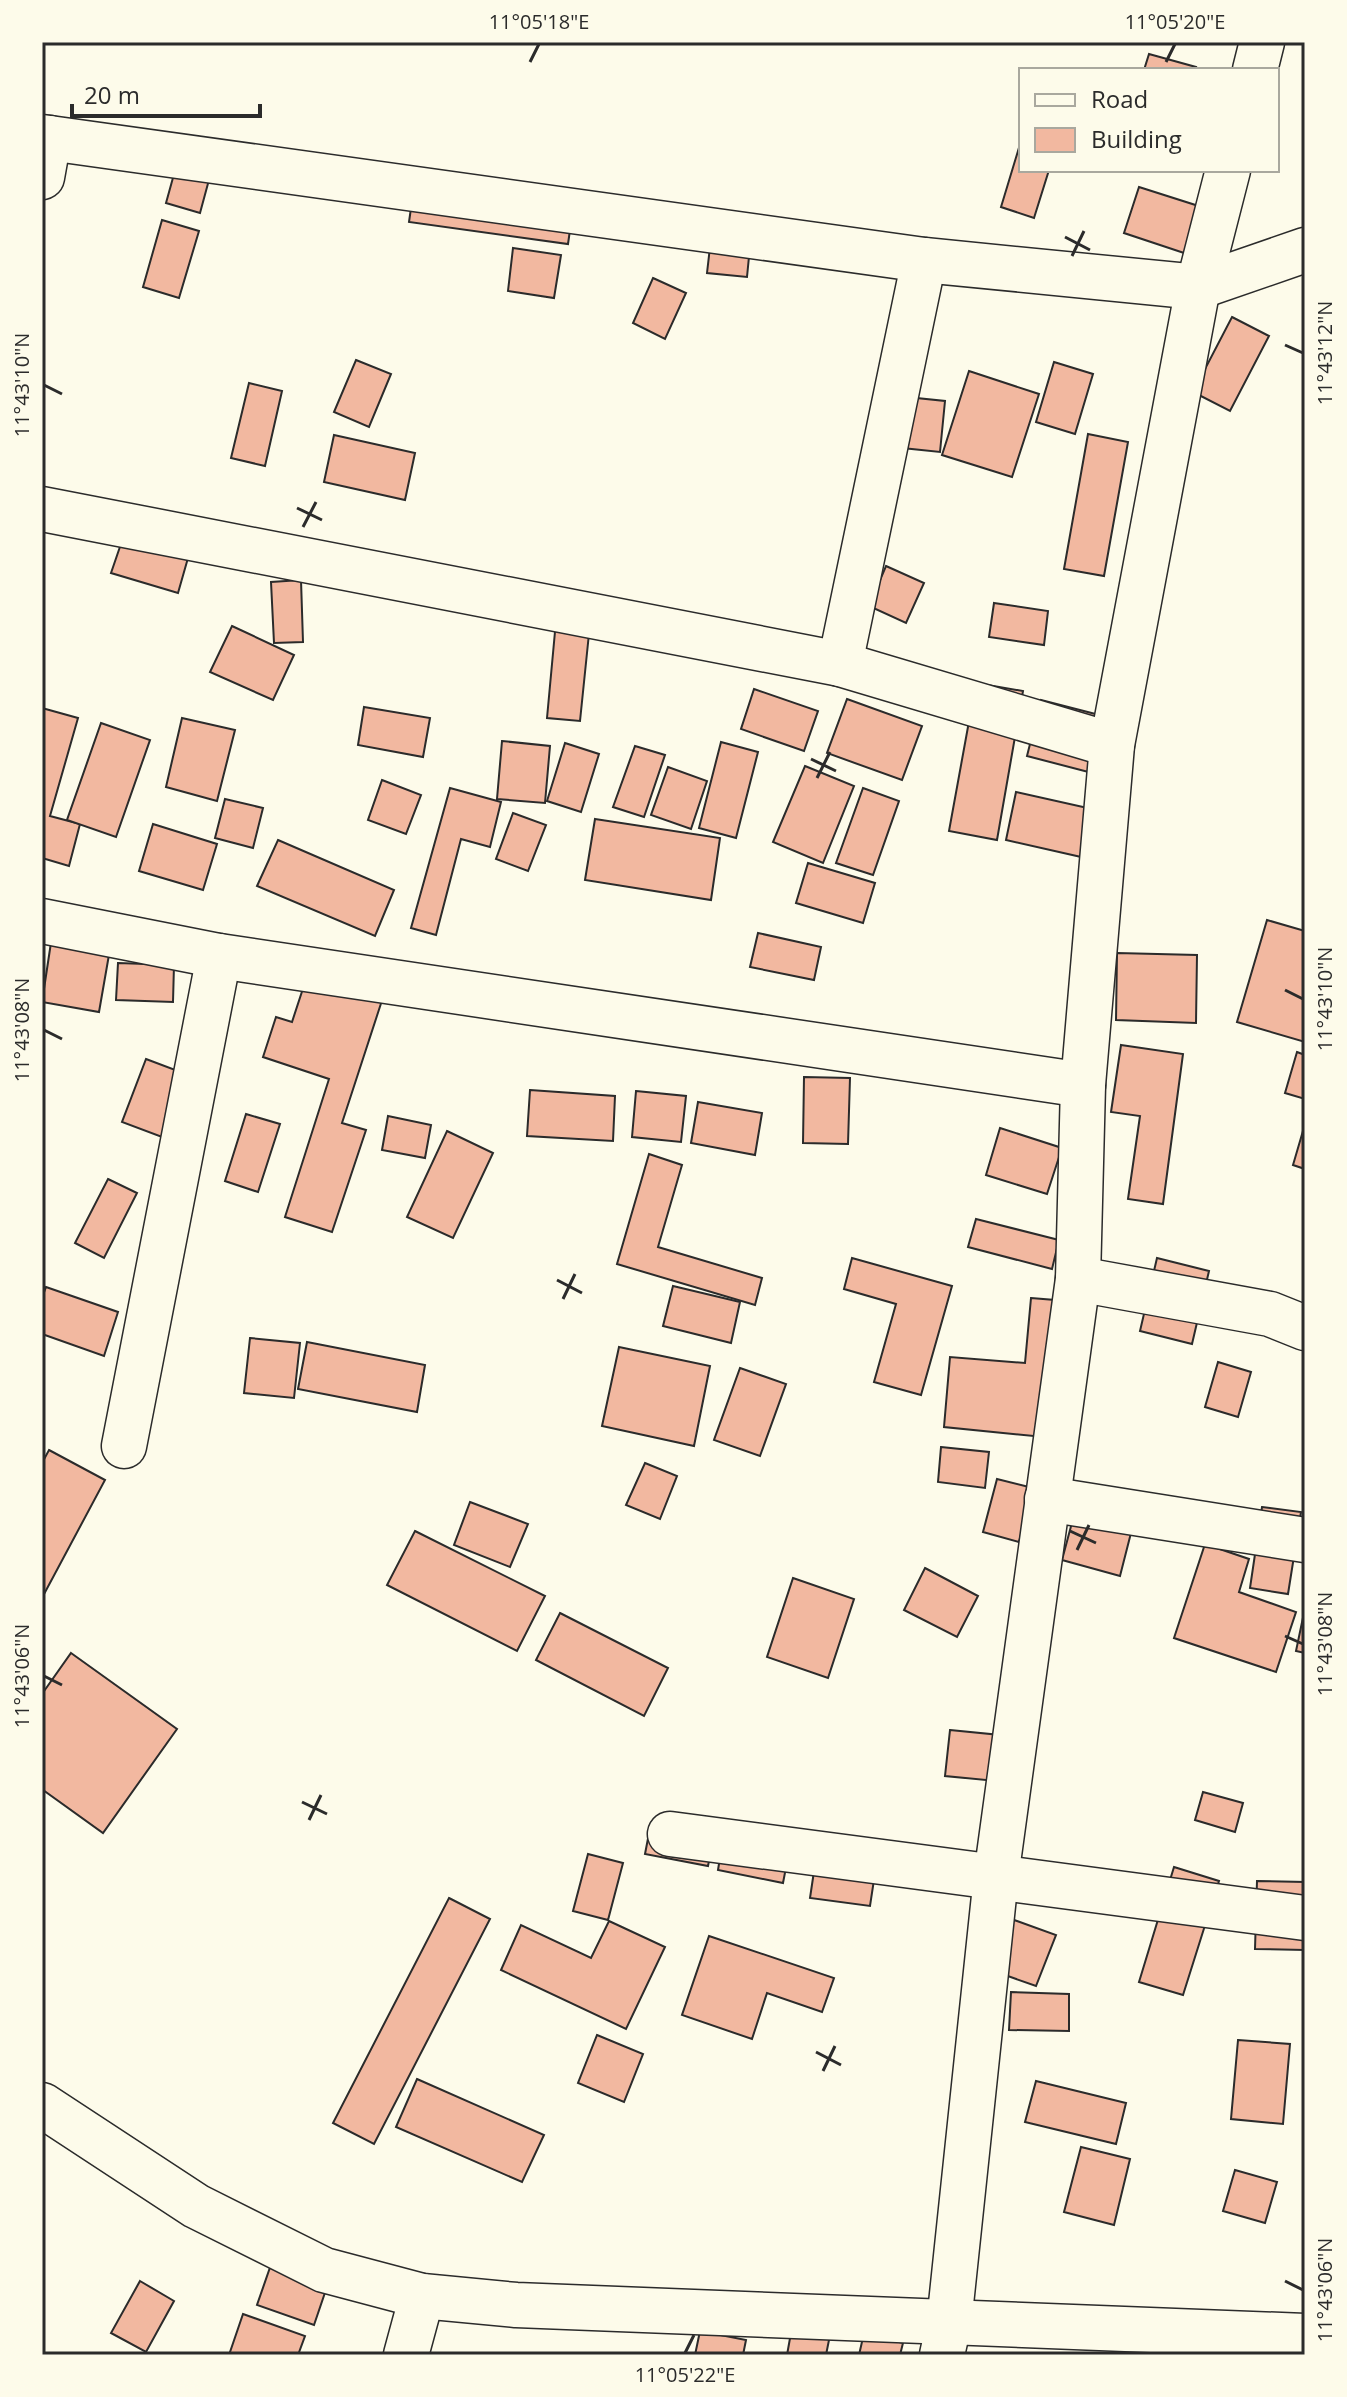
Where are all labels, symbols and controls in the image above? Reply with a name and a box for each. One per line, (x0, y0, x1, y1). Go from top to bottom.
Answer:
text: 11°05'18"E (489, 8, 589, 35)
text: 11°05'20"E (1125, 8, 1225, 35)
scale bar (72, 68, 260, 118)
legend (1019, 68, 1279, 172)
text: 20 m (84, 78, 140, 111)
text: Road (1091, 82, 1148, 115)
text: Building (1091, 122, 1182, 155)
text: 11°43'12"N (1311, 301, 1338, 405)
text: 11°43'10"N (8, 333, 35, 437)
text: 11°43'10"N (1311, 947, 1338, 1051)
text: 11°43'08"N (8, 978, 35, 1082)
text: 11°43'08"N (1311, 1592, 1338, 1696)
text: 11°43'06"N (8, 1624, 35, 1728)
text: 11°43'06"N (1311, 2238, 1338, 2342)
text: 11°05'22"E (635, 2361, 735, 2388)

